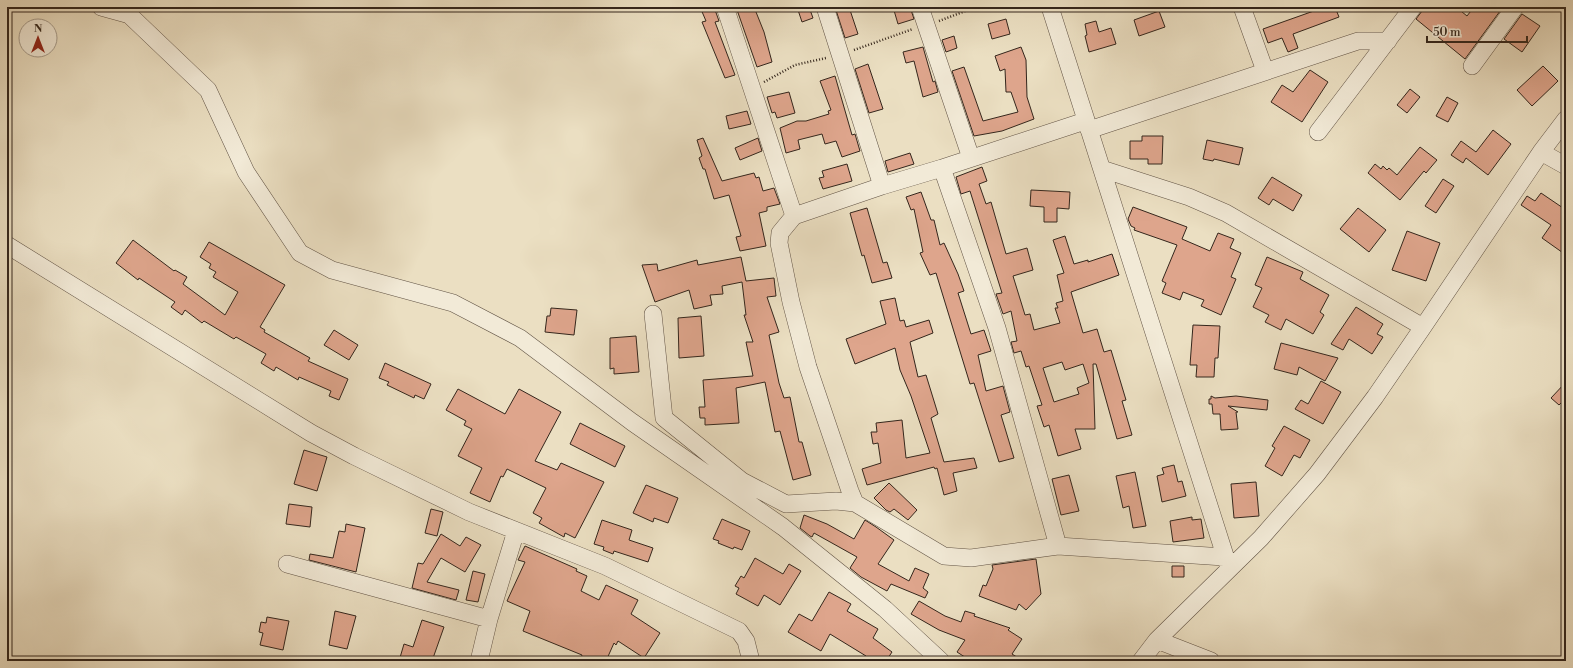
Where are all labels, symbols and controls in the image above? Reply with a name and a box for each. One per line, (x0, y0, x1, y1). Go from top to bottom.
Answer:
north arrow (18, 18, 58, 58)
scale bar (1427, 18, 1527, 44)
text: N (34, 22, 43, 36)
text: 50 m (1433, 25, 1461, 40)

